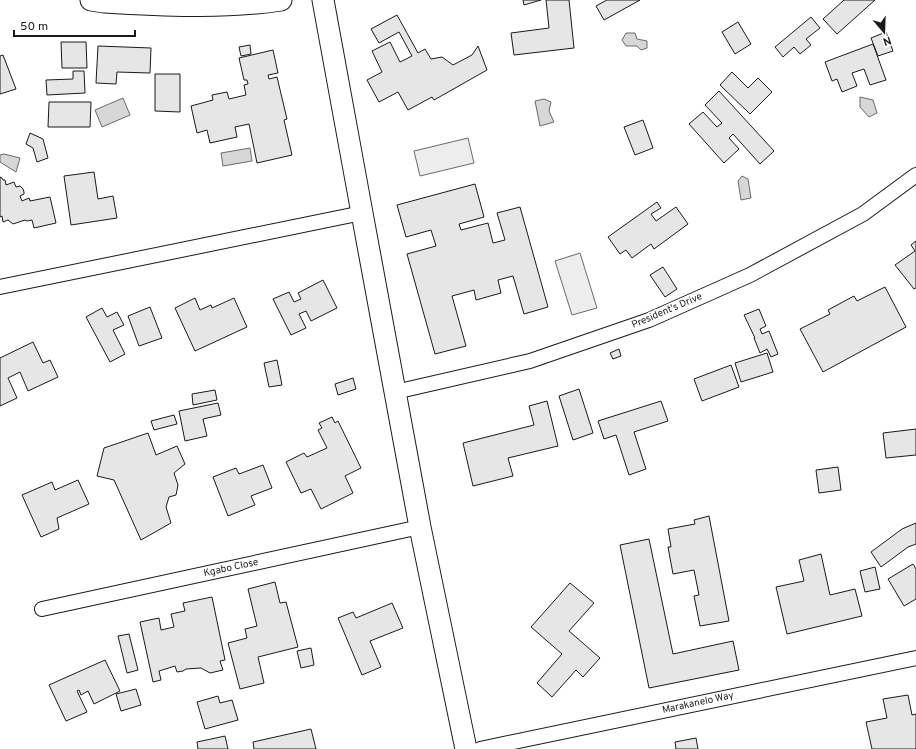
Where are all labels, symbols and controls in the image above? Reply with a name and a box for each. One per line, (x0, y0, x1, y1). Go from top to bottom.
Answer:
scale bar (14, 12, 135, 38)
north arrow (864, 12, 904, 52)
text: 50 m (20, 19, 48, 35)
text: N (881, 33, 893, 48)
street label: President's Drive (630, 290, 704, 332)
street label: Kgabo Close (202, 556, 260, 580)
street label: Marakanelo Way (661, 689, 735, 717)

